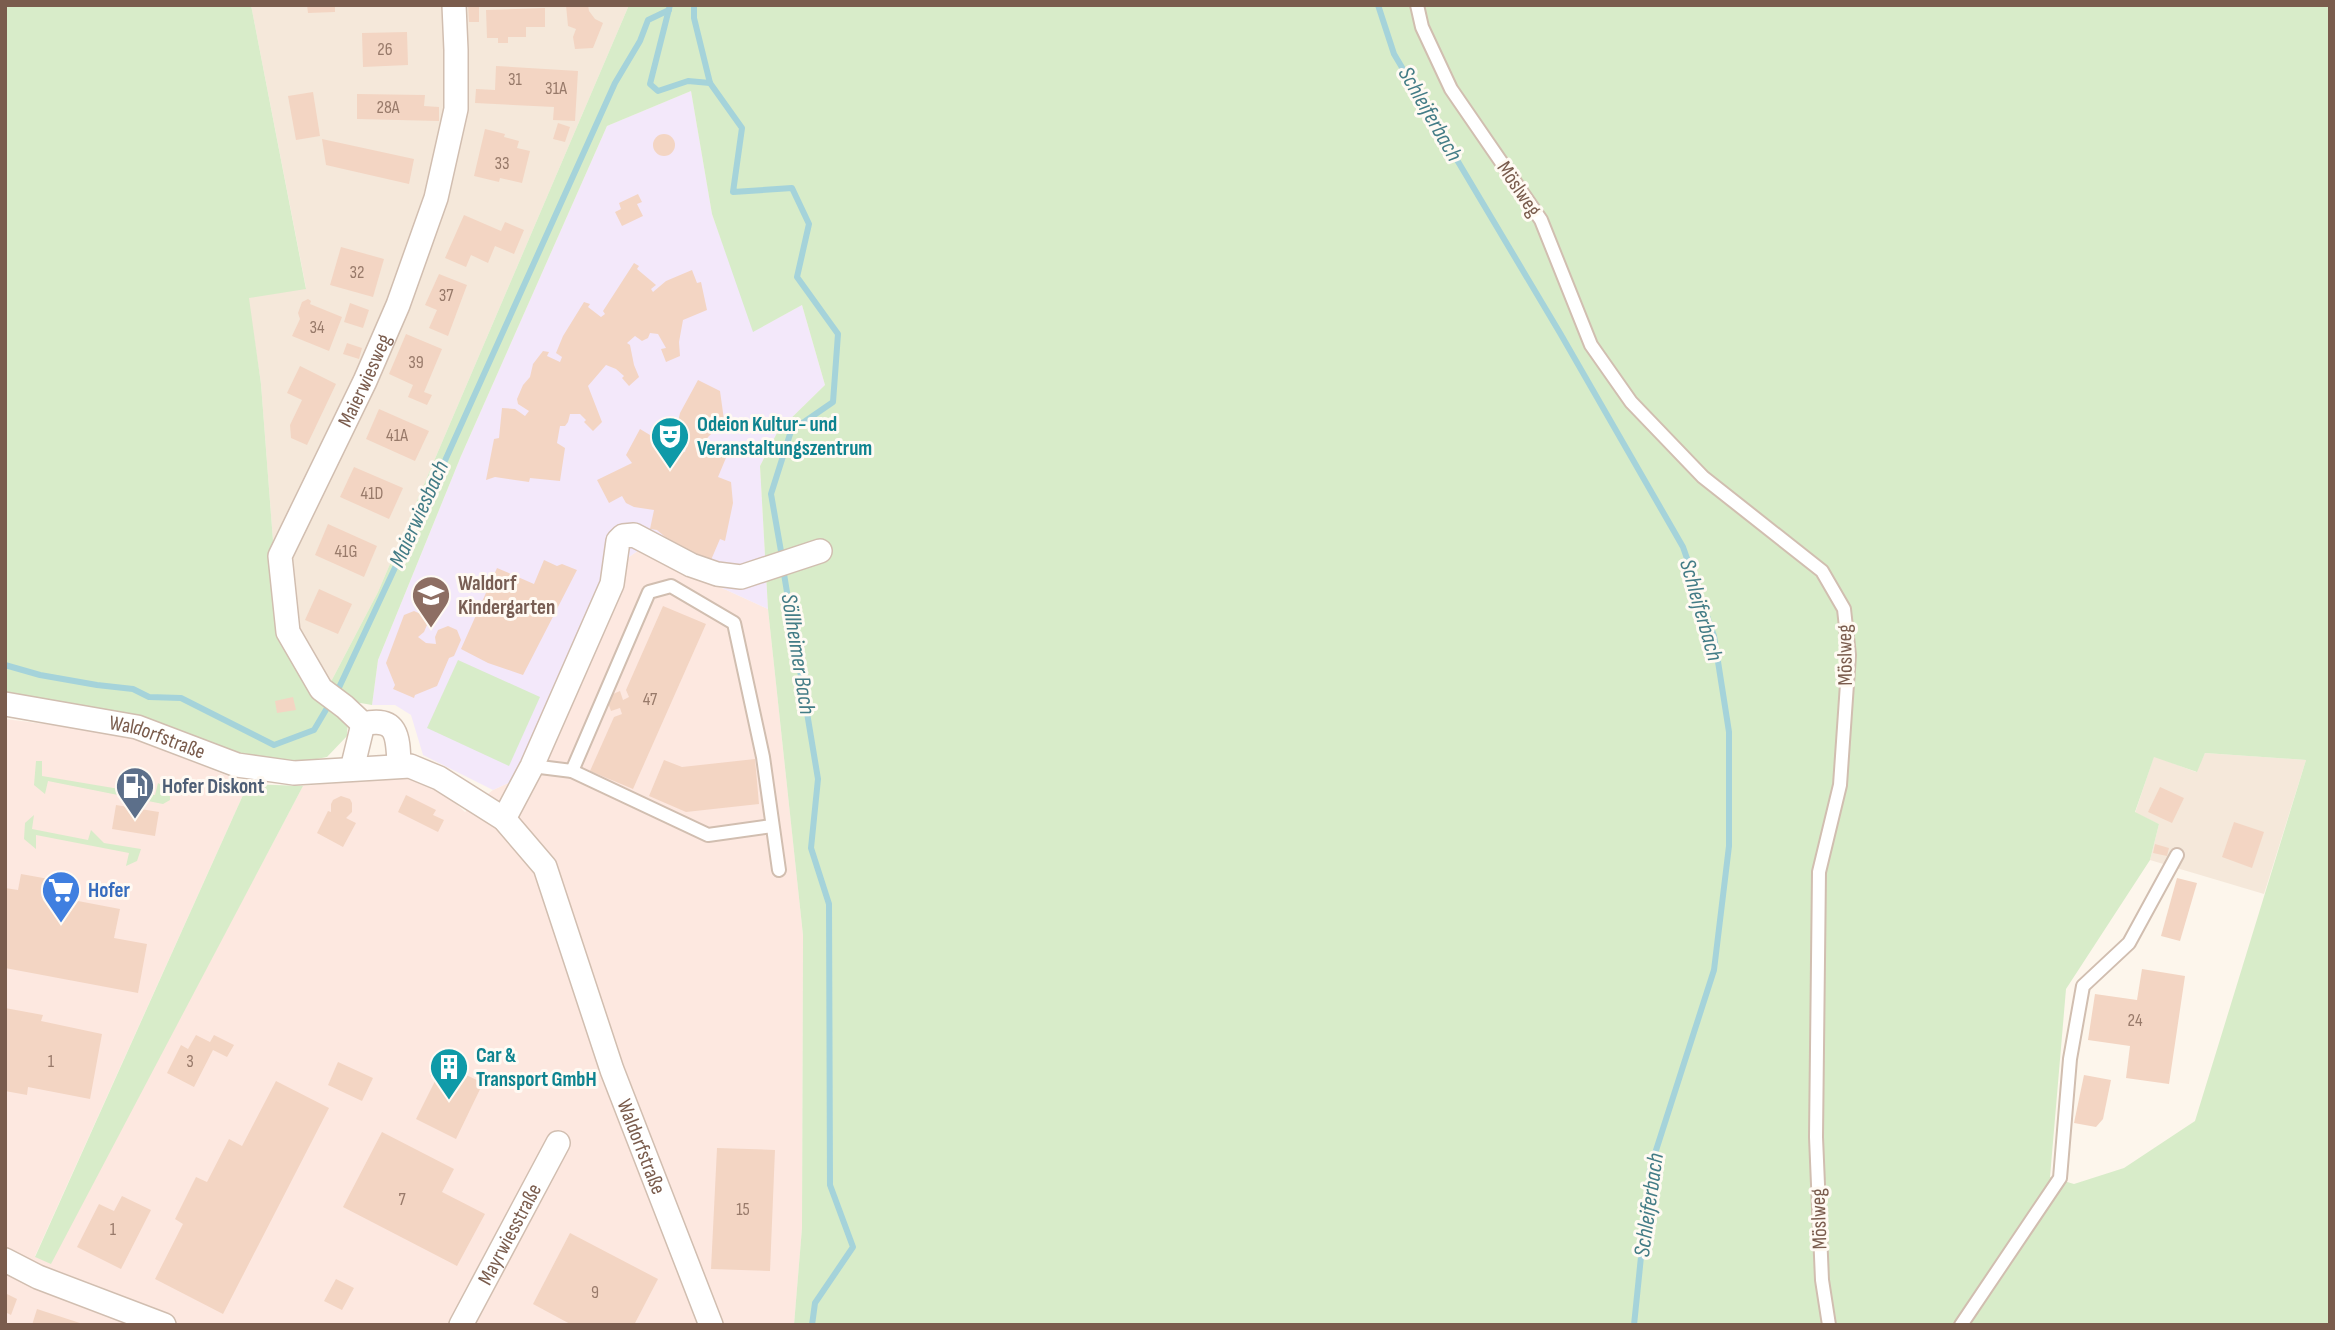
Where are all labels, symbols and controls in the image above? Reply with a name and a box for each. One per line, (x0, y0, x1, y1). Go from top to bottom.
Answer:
house number: 26 (377, 39, 393, 60)
water label: Schleiferbach (1392, 62, 1468, 167)
house number: 31 (508, 69, 523, 90)
house number: 31A (545, 78, 567, 99)
house number: 28A (376, 97, 400, 118)
house number: 33 (494, 153, 510, 174)
street label: Möslweg (1492, 157, 1546, 221)
house number: 32 (350, 262, 364, 283)
house number: 37 (439, 285, 454, 306)
house number: 34 (309, 317, 325, 338)
street label: Maierwiesweg (332, 330, 396, 431)
house number: 39 (408, 352, 424, 373)
place label: Odeion Kultur- und Veranstaltungszentrum (697, 412, 872, 461)
theatre icon: Odeion Kultur- und Veranstaltungszentrum (649, 415, 691, 470)
house number: 41A (386, 425, 408, 446)
water label: Maierwiesbach (383, 456, 455, 572)
house number: 41D (361, 483, 383, 504)
house number: 41G (335, 541, 357, 562)
water label: Schleiferbach (1673, 556, 1729, 664)
place label: Waldorf Kindergarten (458, 571, 555, 620)
school or university icon: Waldorf Kindergarten (410, 574, 452, 629)
water label: Söllheimer Bach (775, 592, 821, 717)
street label: Möslweg (1832, 624, 1858, 686)
house number: 47 (643, 689, 658, 710)
street label: Waldorfstraße (107, 710, 209, 764)
fuel station icon: Hofer Diskont (114, 765, 156, 820)
place label: Hofer Diskont (162, 774, 265, 799)
supermarket icon: Hofer (40, 869, 82, 924)
place label: Hofer (88, 878, 130, 903)
house number: 24 (2128, 1010, 2143, 1031)
place label: Car & Transport GmbH (476, 1043, 597, 1092)
building icon: Car & Transport GmbH (428, 1046, 470, 1101)
house number: 1 (48, 1051, 55, 1072)
house number: 3 (186, 1051, 194, 1072)
street label: Waldorfstraße (612, 1095, 671, 1198)
water label: Schleiferbach (1628, 1151, 1670, 1259)
street label: Mayrwiesstraße (472, 1179, 547, 1289)
street label: Möslweg (1805, 1188, 1833, 1250)
house number: 7 (398, 1189, 406, 1210)
house number: 15 (736, 1199, 750, 1220)
house number: 1 (110, 1219, 117, 1240)
house number: 9 (591, 1282, 599, 1303)

